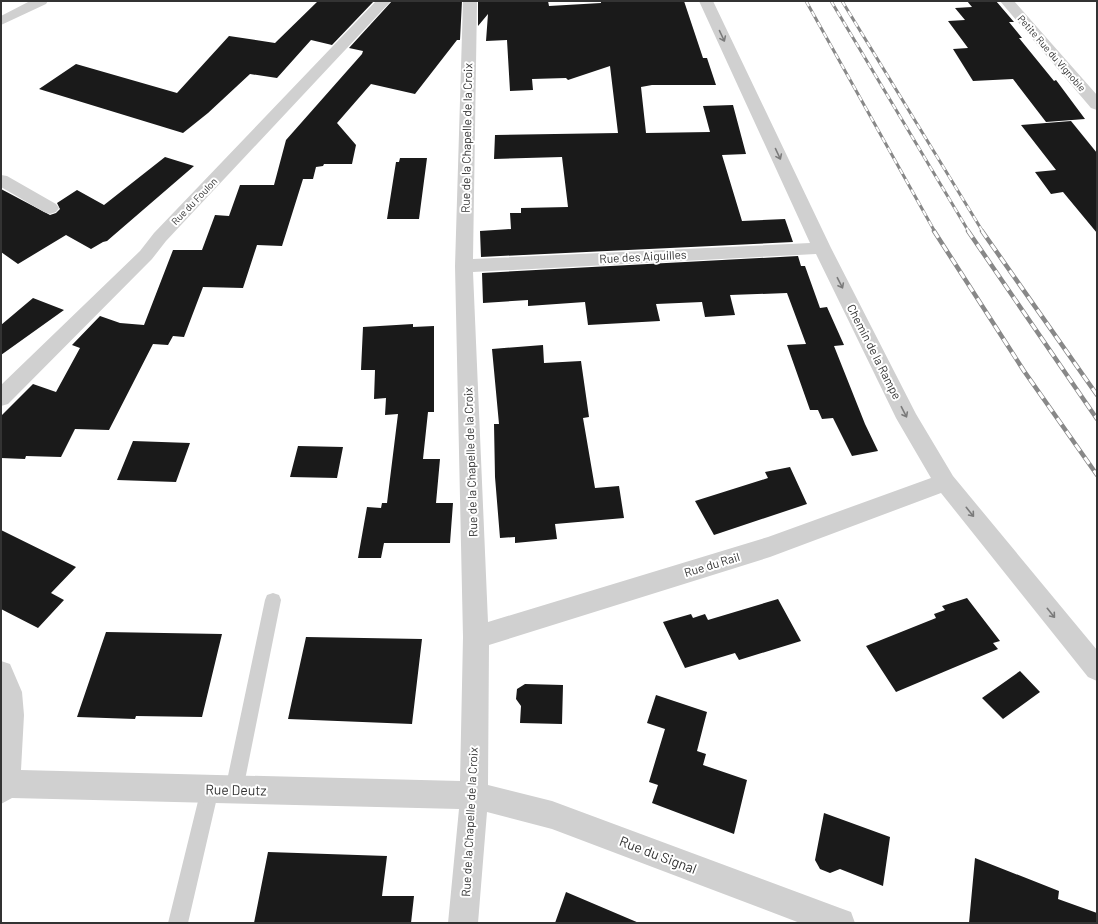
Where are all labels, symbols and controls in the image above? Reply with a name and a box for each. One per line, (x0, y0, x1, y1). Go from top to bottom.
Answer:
street label: Petite Rue du Vignoble (1016, 12, 1088, 94)
one-way arrow (719, 30, 726, 42)
street label: Rue de la Chapelle de la Croix (458, 63, 474, 213)
one-way arrow (775, 147, 782, 159)
street label: Rue du Foulon (169, 175, 219, 227)
street label: Rue des Aiguilles (599, 247, 687, 265)
one-way arrow (837, 276, 844, 288)
street label: Chemin de la Rampe (845, 302, 905, 401)
street label: Rue de la Chapelle de la Croix (460, 387, 480, 537)
one-way arrow (901, 405, 908, 417)
one-way arrow (965, 506, 974, 517)
street label: Rue du Rail (682, 549, 741, 579)
one-way arrow (1047, 607, 1056, 618)
street label: Rue de la Chapelle de la Croix (458, 746, 480, 897)
street label: Rue Deutz (205, 780, 267, 799)
street label: Rue du Signal (617, 832, 699, 877)

